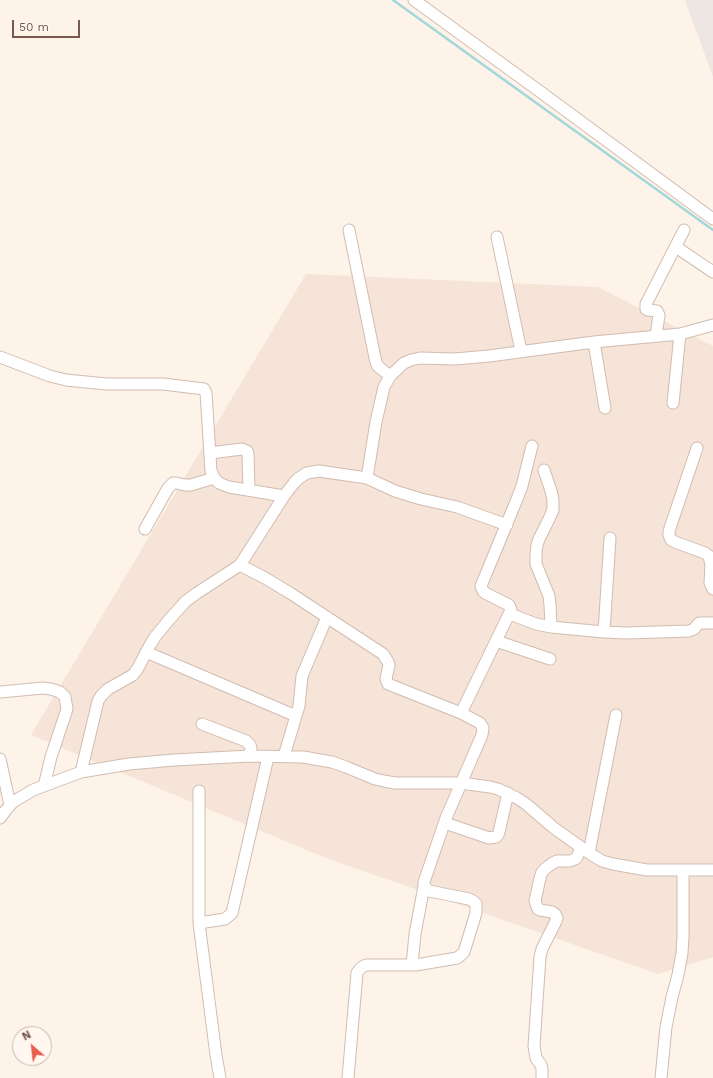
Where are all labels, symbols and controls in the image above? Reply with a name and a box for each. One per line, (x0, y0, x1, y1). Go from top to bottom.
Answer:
scale bar (14, 12, 82, 38)
text: 50 m (19, 20, 49, 34)
north arrow (12, 1026, 52, 1066)
text: N (20, 1028, 33, 1043)

